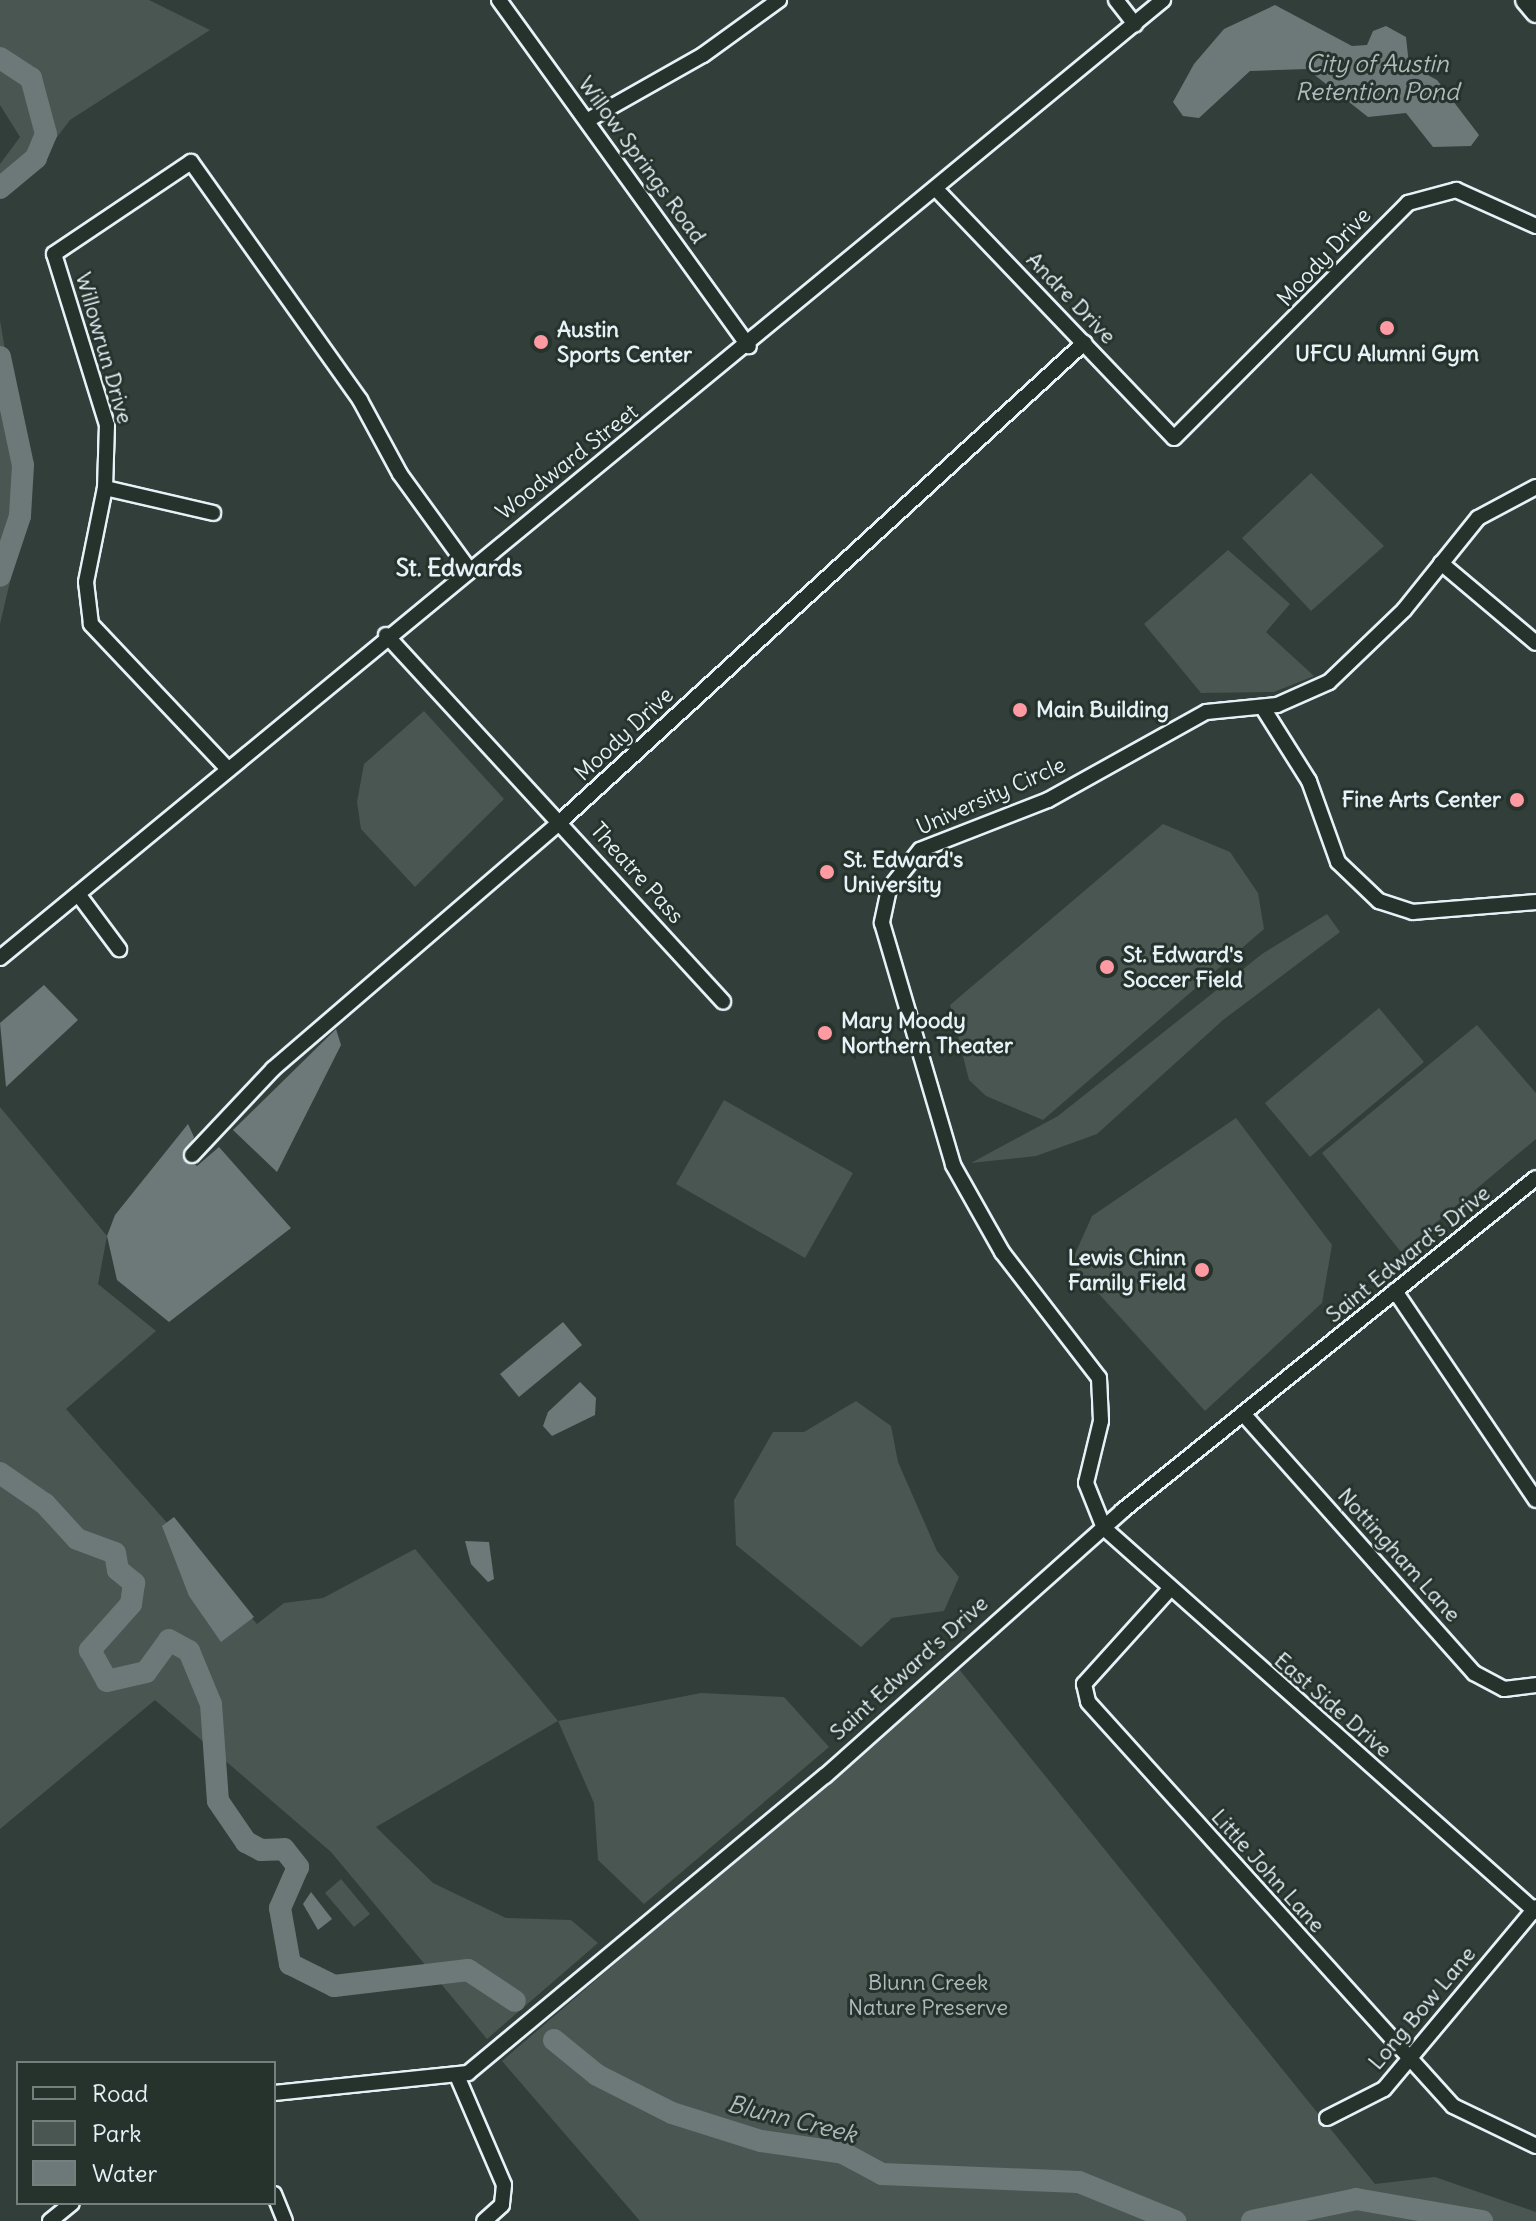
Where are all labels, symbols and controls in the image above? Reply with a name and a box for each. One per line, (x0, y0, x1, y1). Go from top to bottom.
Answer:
water label: City of Austin Retention Pond (1295, 50, 1459, 106)
street label: Willow Springs Road (572, 71, 712, 249)
street label: Moody Drive (1272, 202, 1376, 312)
street label: Andre Drive (1021, 247, 1121, 349)
street label: Willowrun Drive (70, 269, 138, 427)
place label: Austin Sports Center (557, 316, 692, 368)
marker: UFCU Alumni Gym (1378, 319, 1396, 337)
marker: Austin Sports Center (532, 333, 550, 351)
place label: UFCU Alumni Gym (1295, 341, 1479, 367)
street label: Woodward Street (491, 399, 643, 525)
district label: St. Edwards (396, 554, 522, 582)
street label: Moody Drive (569, 682, 679, 786)
place label: Main Building (1036, 697, 1169, 723)
marker: Main Building (1011, 701, 1029, 719)
street label: University Circle (912, 751, 1070, 841)
place label: Fine Arts Center (1342, 787, 1501, 813)
marker: Fine Arts Center (1508, 791, 1526, 809)
street label: Theatre Pass (585, 817, 689, 929)
place label: St. Edward's University (843, 846, 963, 898)
marker: St. Edward's University (818, 863, 836, 881)
place label: St. Edward's Soccer Field (1123, 941, 1243, 992)
marker: St. Edward's Soccer Field (1098, 958, 1116, 976)
place label: Mary Moody Northern Theater (841, 1007, 1013, 1058)
marker: Mary Moody Northern Theater (816, 1024, 834, 1042)
street label: Saint Edward's Drive (1321, 1180, 1495, 1328)
place label: Lewis Chinn Family Field (1068, 1244, 1186, 1296)
marker: Lewis Chinn Family Field (1193, 1261, 1211, 1279)
street label: Nottingham Lane (1332, 1483, 1466, 1627)
street label: Saint Edward's Drive (825, 1590, 993, 1746)
street label: East Side Drive (1269, 1647, 1397, 1763)
street label: Little John Lane (1206, 1804, 1330, 1938)
street label: Long Bow Lane (1363, 1941, 1481, 2075)
park label: Blunn Creek Nature Preserve (848, 1969, 1008, 2020)
legend (16, 2061, 276, 2205)
text: Road (92, 2078, 148, 2108)
water label: Blunn Creek (725, 2089, 859, 2149)
text: Park (92, 2118, 142, 2148)
text: Water (92, 2158, 157, 2188)

